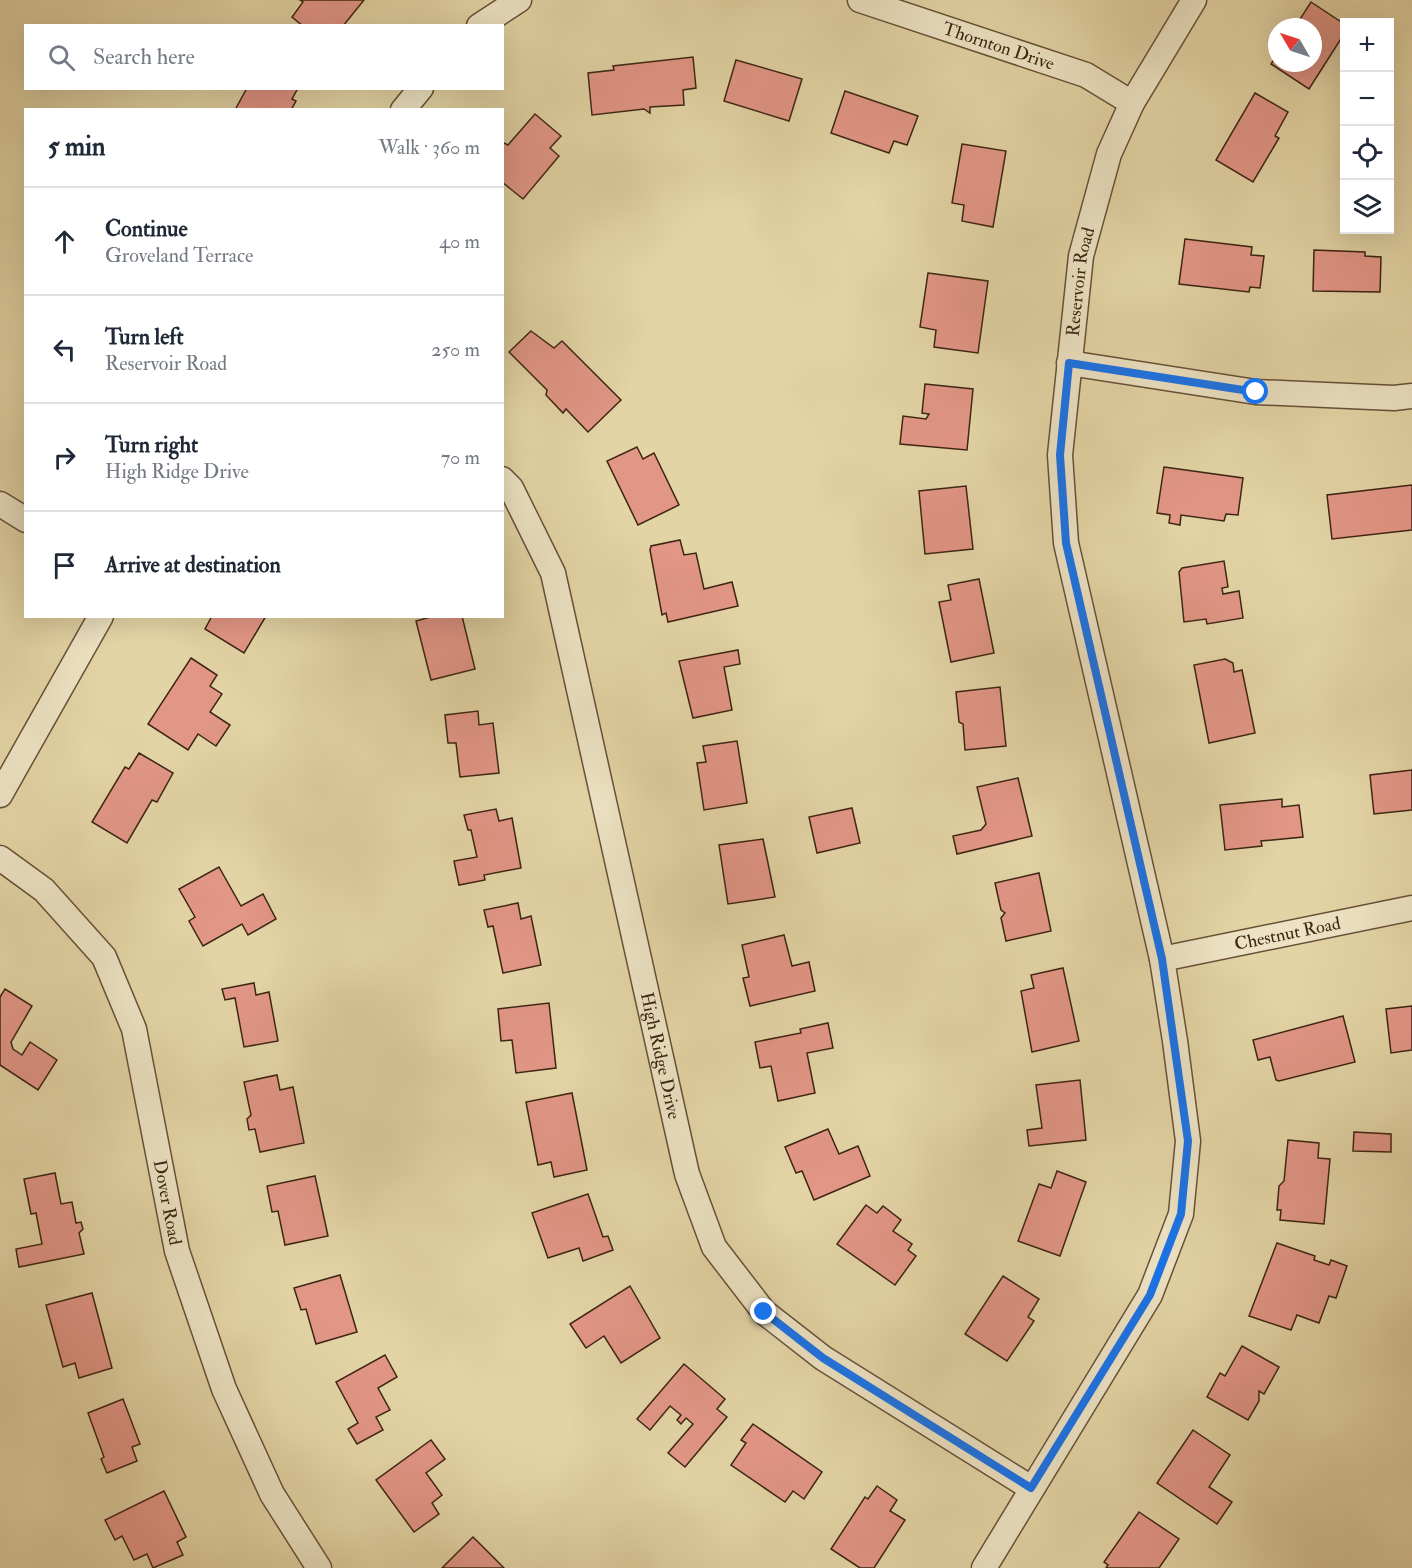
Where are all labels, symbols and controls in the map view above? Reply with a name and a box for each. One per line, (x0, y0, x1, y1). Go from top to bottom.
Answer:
street label: Thornton Drive (940, 17, 1058, 76)
north arrow (1268, 18, 1322, 72)
map controls (1340, 18, 1394, 234)
button: + (1340, 18, 1394, 72)
search box (24, 24, 504, 90)
icon: search (45, 41, 78, 74)
text: Search here (93, 43, 195, 71)
button: − (1340, 72, 1394, 126)
button: locate (1340, 126, 1394, 180)
text: 5 min (48, 131, 105, 163)
text: Walk · 360 m (378, 135, 480, 160)
button: layers (1340, 180, 1394, 234)
text: Continue (105, 215, 188, 243)
icon: ahead (48, 225, 81, 258)
street label: Reservoir Road (1062, 225, 1100, 338)
text: 40 m (439, 229, 480, 254)
text: Groveland Terrace (105, 243, 253, 268)
text: Turn left (105, 323, 184, 351)
icon: left (48, 333, 81, 366)
text: 250 m (431, 337, 480, 362)
text: Reservoir Road (105, 351, 227, 376)
route start (1242, 378, 1268, 404)
text: Turn right (105, 431, 198, 459)
icon: right (48, 441, 81, 474)
text: 70 m (441, 445, 480, 470)
text: High Ridge Drive (105, 459, 249, 484)
icon: arrive (48, 549, 81, 582)
text: Arrive at destination (105, 551, 281, 579)
street label: Chestnut Road (1232, 912, 1343, 956)
street label: High Ridge Drive (635, 990, 686, 1122)
street label: Dover Road (148, 1158, 187, 1247)
route end (750, 1298, 776, 1324)

